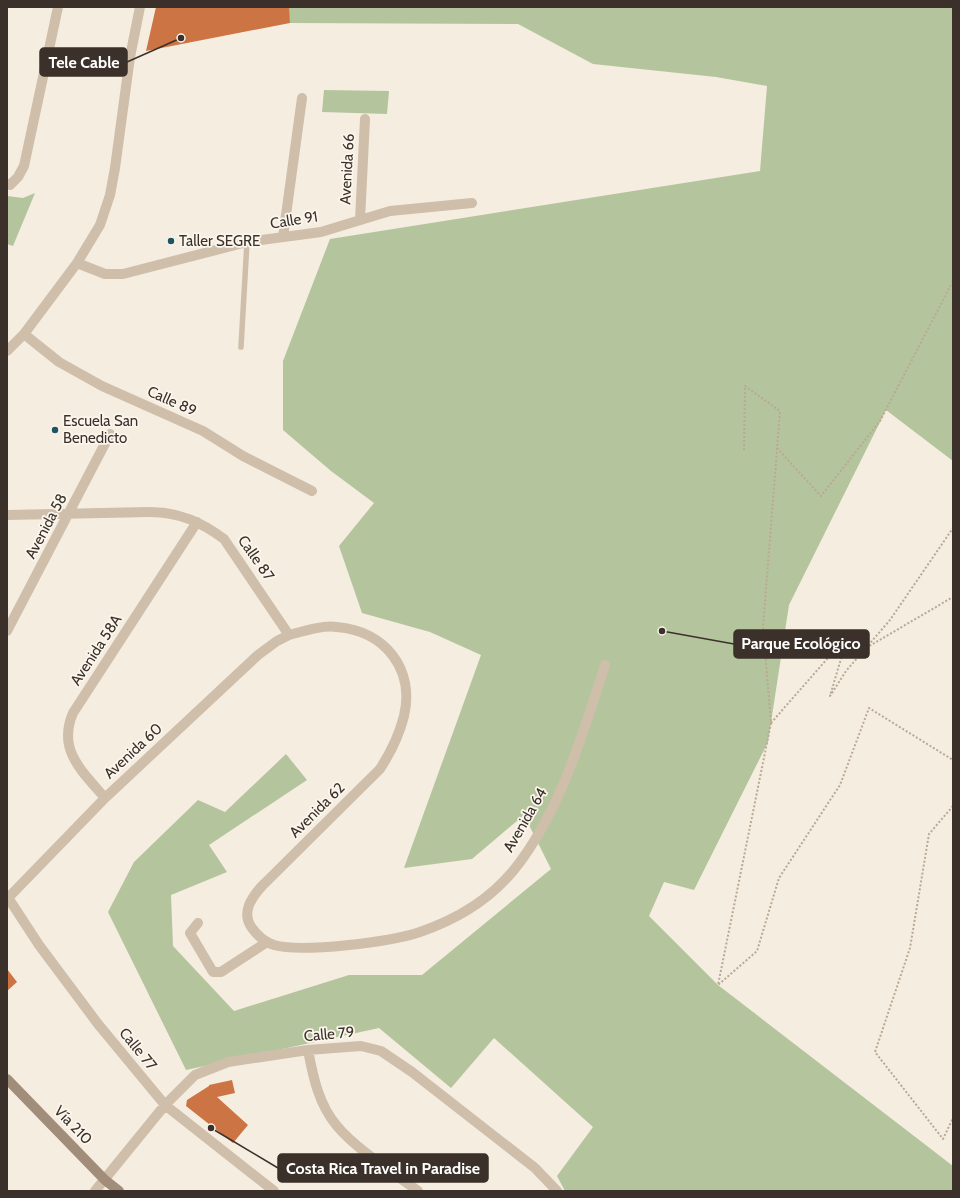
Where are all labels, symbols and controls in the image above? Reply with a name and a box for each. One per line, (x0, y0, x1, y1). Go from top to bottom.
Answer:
callout: Tele Cable (40, 48, 127, 76)
text: Tele Cable (48, 53, 120, 72)
street label: Avenida 66 (336, 133, 358, 205)
street label: Calle 91 (269, 207, 319, 233)
place label: Taller SEGRE (179, 232, 260, 250)
marker: Taller SEGRE (166, 236, 176, 246)
street label: Calle 89 (145, 382, 199, 420)
place label: Escuela San Benedicto (63, 412, 138, 447)
marker: Escuela San Benedicto (50, 425, 60, 435)
street label: Avenida 58 (21, 490, 71, 562)
street label: Calle 87 (234, 532, 278, 584)
street label: Avenida 58A (67, 611, 126, 689)
callout: Parque Ecológico (734, 630, 869, 658)
text: Parque Ecológico (741, 634, 861, 653)
street label: Avenida 60 (100, 719, 166, 783)
street label: Avenida 62 (286, 779, 348, 841)
street label: Avenida 64 (499, 784, 551, 855)
street label: Calle 79 (303, 1023, 355, 1045)
street label: Calle 77 (115, 1024, 161, 1074)
street label: Vía 210 (50, 1102, 96, 1148)
callout: Costa Rica Travel in Paradise (278, 1154, 488, 1182)
text: Costa Rica Travel in Paradise (286, 1159, 480, 1178)

